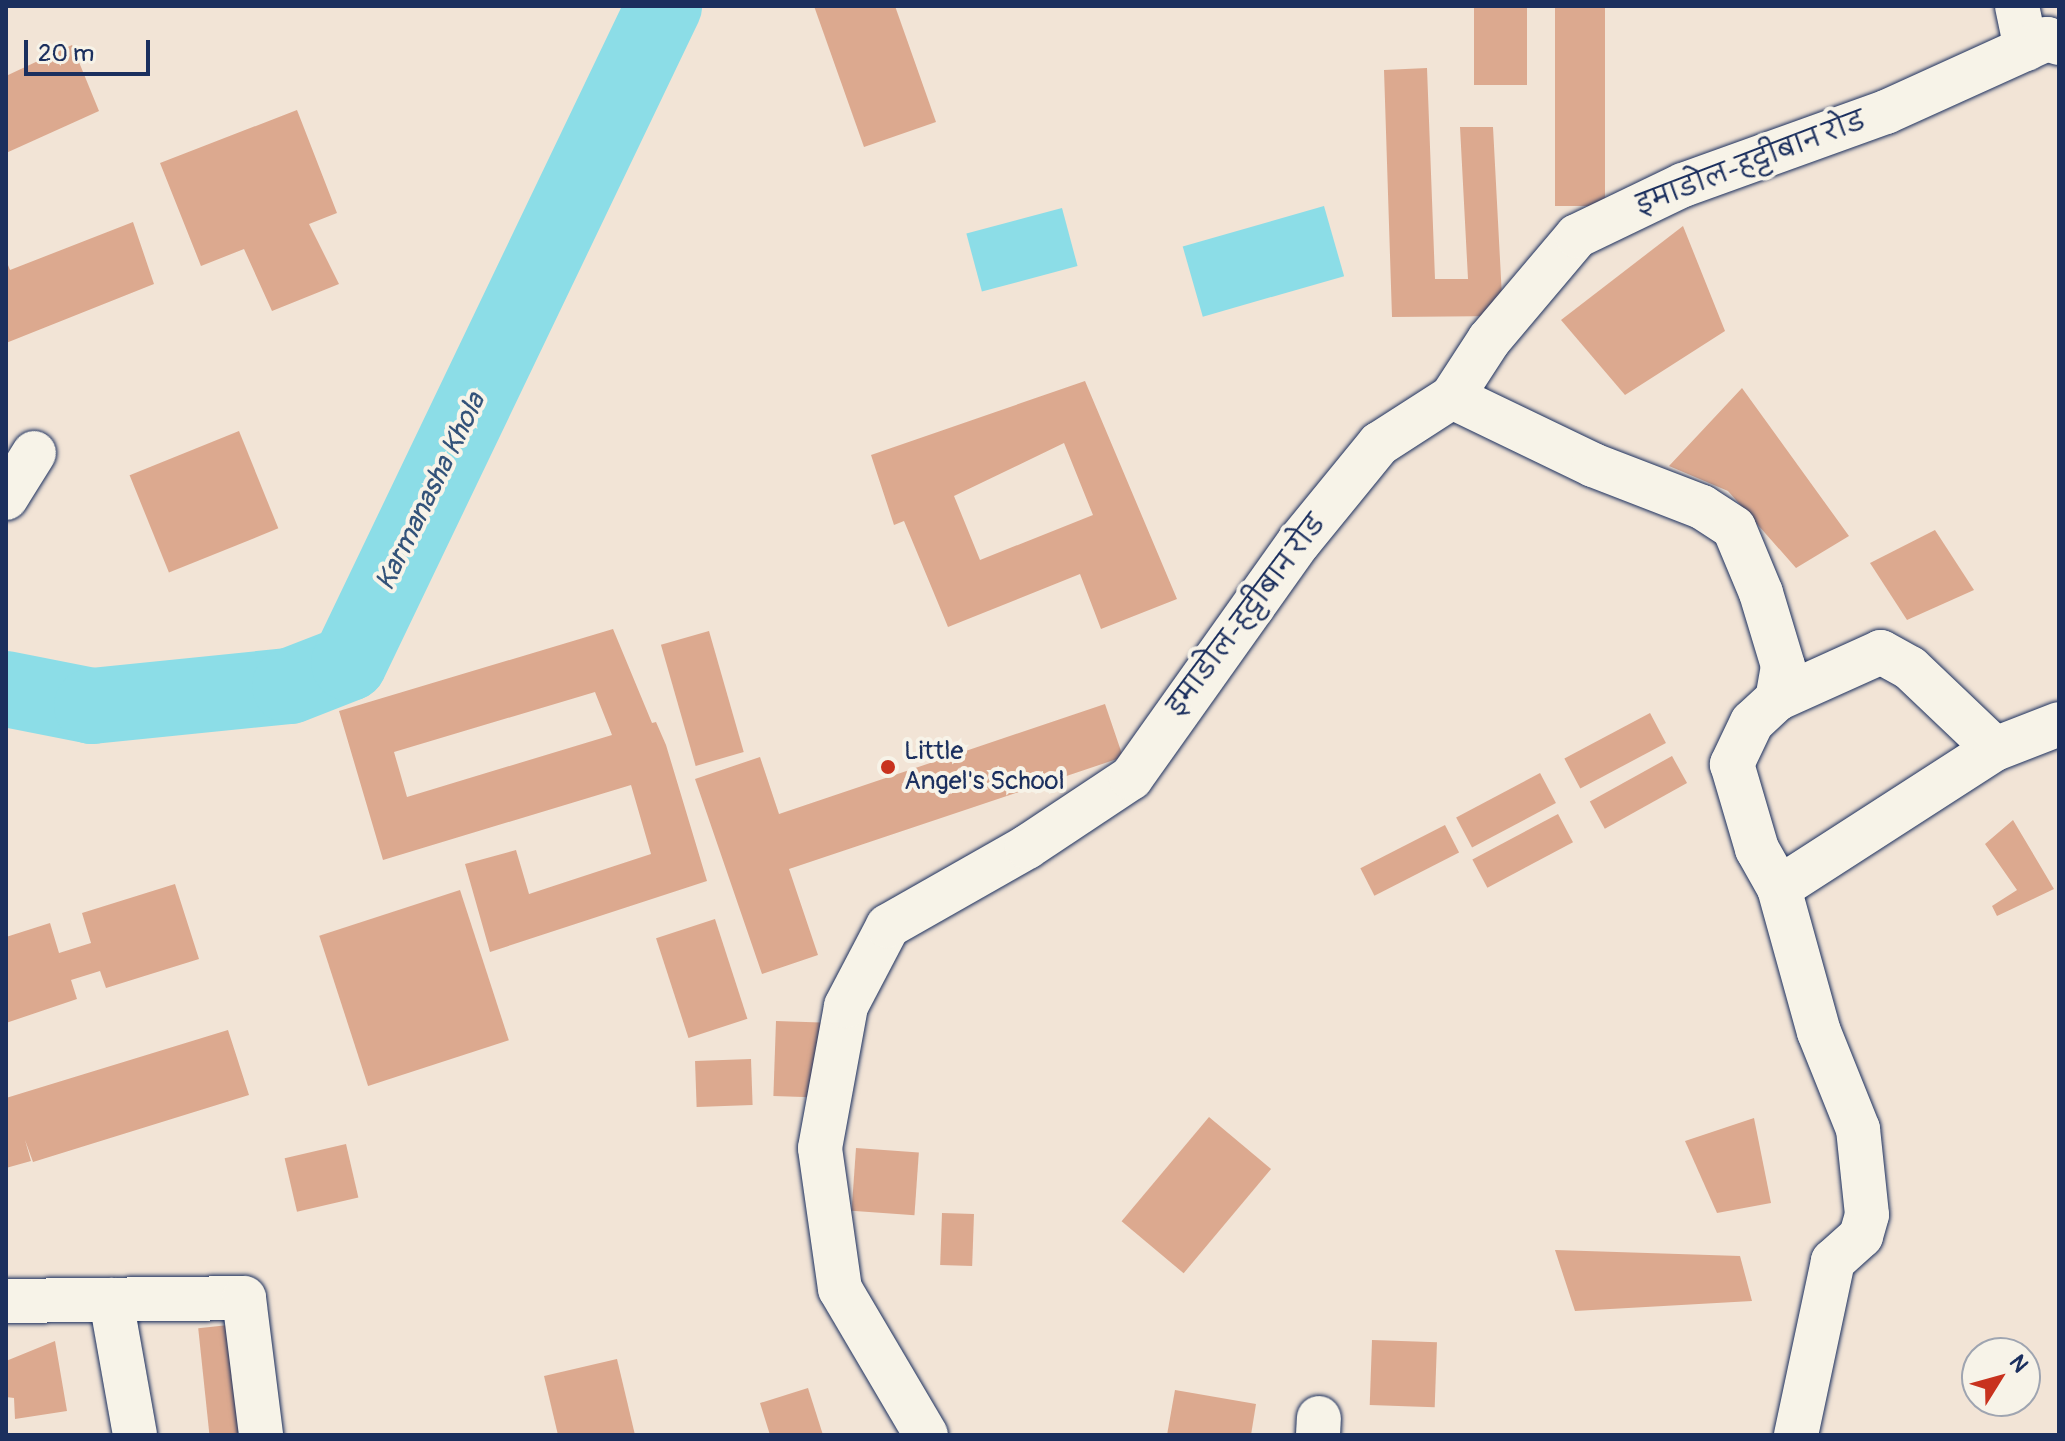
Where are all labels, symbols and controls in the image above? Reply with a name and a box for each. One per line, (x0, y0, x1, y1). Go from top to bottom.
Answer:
scale bar (28, 24, 154, 74)
text: 20 m (38, 39, 94, 68)
street label: इमाडोल-हट्टीबान रोड (1632, 106, 1870, 222)
water label: Karmanasha Khola (369, 388, 493, 596)
street label: इमाडोल-हट्टीबान रोड (1161, 509, 1333, 723)
place label: Little Angel's School (904, 736, 1065, 798)
marker: Little Angel's School (879, 758, 897, 776)
north arrow (1961, 1337, 2041, 1417)
text: N (2003, 1349, 2034, 1378)

